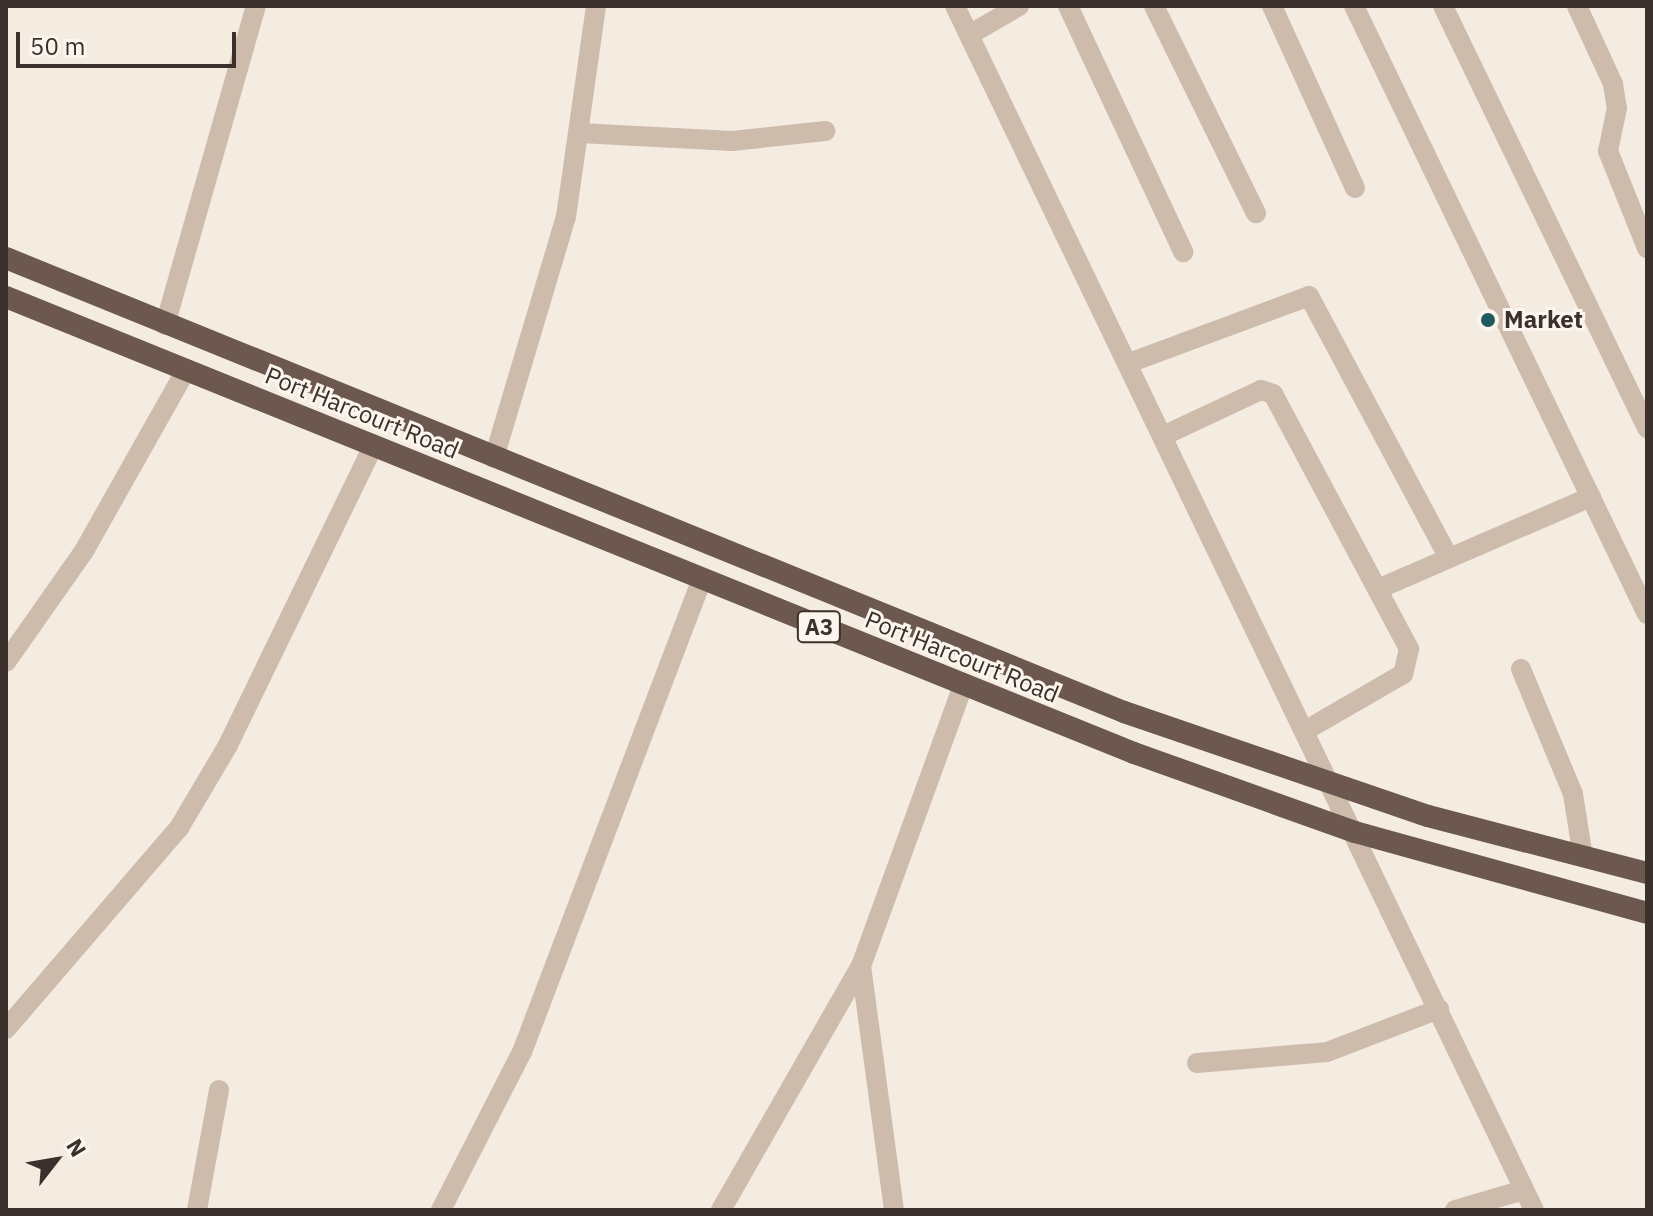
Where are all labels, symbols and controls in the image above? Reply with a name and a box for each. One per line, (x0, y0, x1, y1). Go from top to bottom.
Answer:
scale bar (20, 16, 240, 66)
text: 50 m (30, 30, 85, 62)
place label: Market (1504, 306, 1583, 334)
marker: Market (1479, 311, 1497, 329)
street label: Port Harcourt Road (261, 361, 463, 465)
street label: Port Harcourt Road (861, 605, 1063, 709)
road number: A3 (795, 609, 843, 645)
north arrow (16, 1120, 96, 1200)
text: N (60, 1133, 94, 1162)

